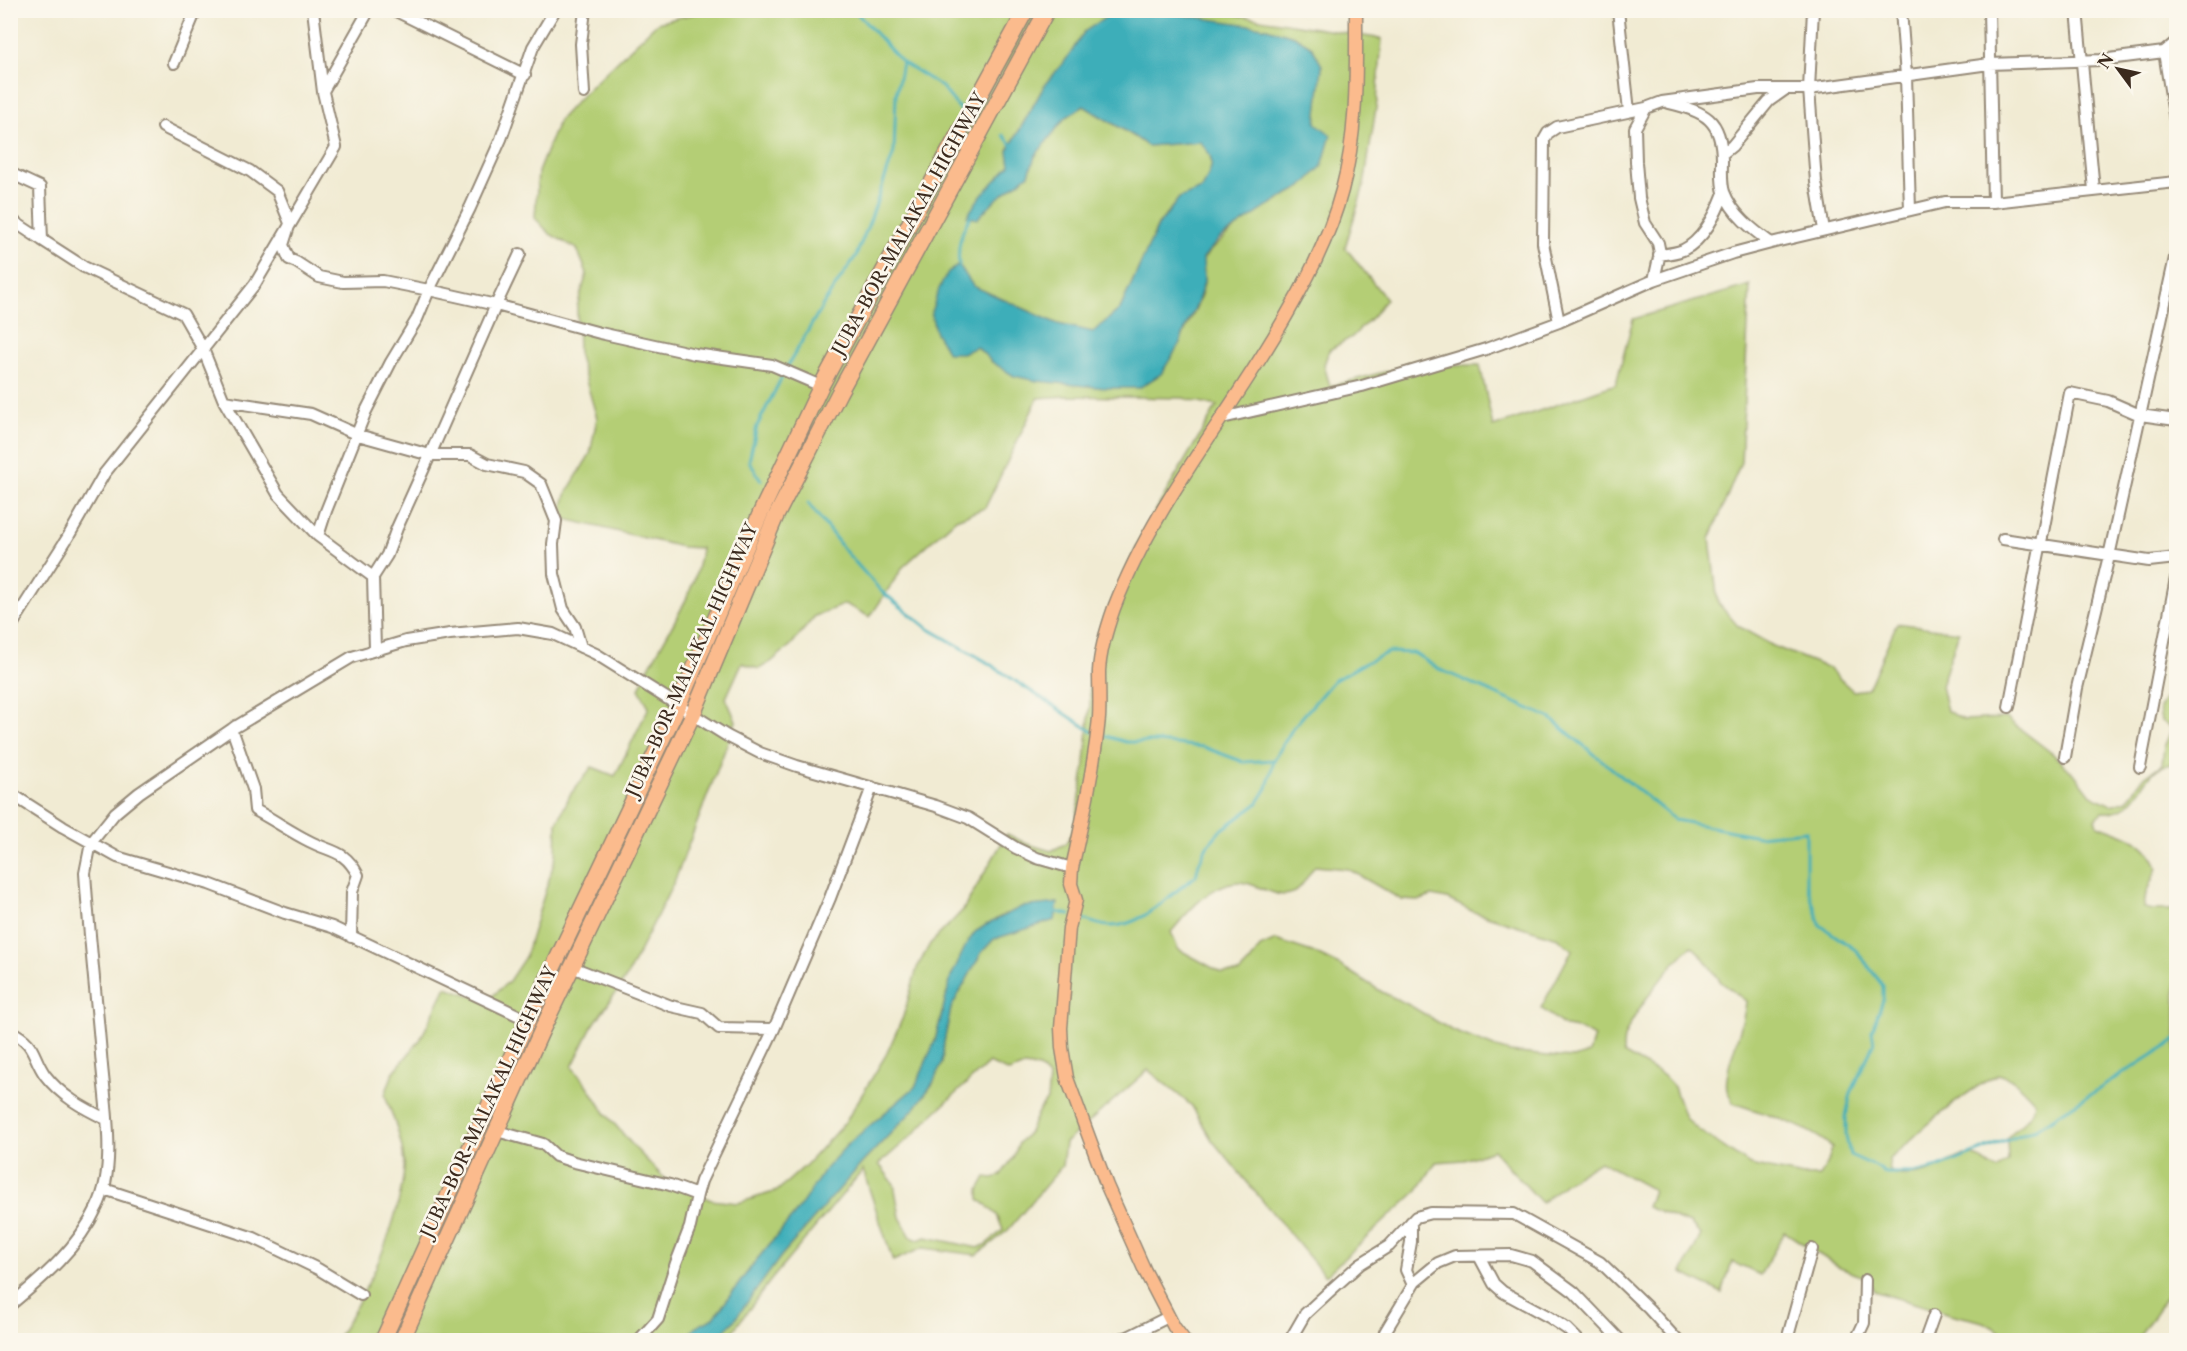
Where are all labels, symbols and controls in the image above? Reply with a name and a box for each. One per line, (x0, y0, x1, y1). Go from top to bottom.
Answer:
north arrow (2088, 39, 2148, 99)
text: N (2093, 49, 2118, 72)
street label: JUBA-BOR-MALAKAL HIGHWAY (826, 87, 991, 362)
street label: JUBA-BOR-MALAKAL HIGHWAY (620, 519, 763, 803)
street label: JUBA-BOR-MALAKAL HIGHWAY (415, 961, 562, 1244)

